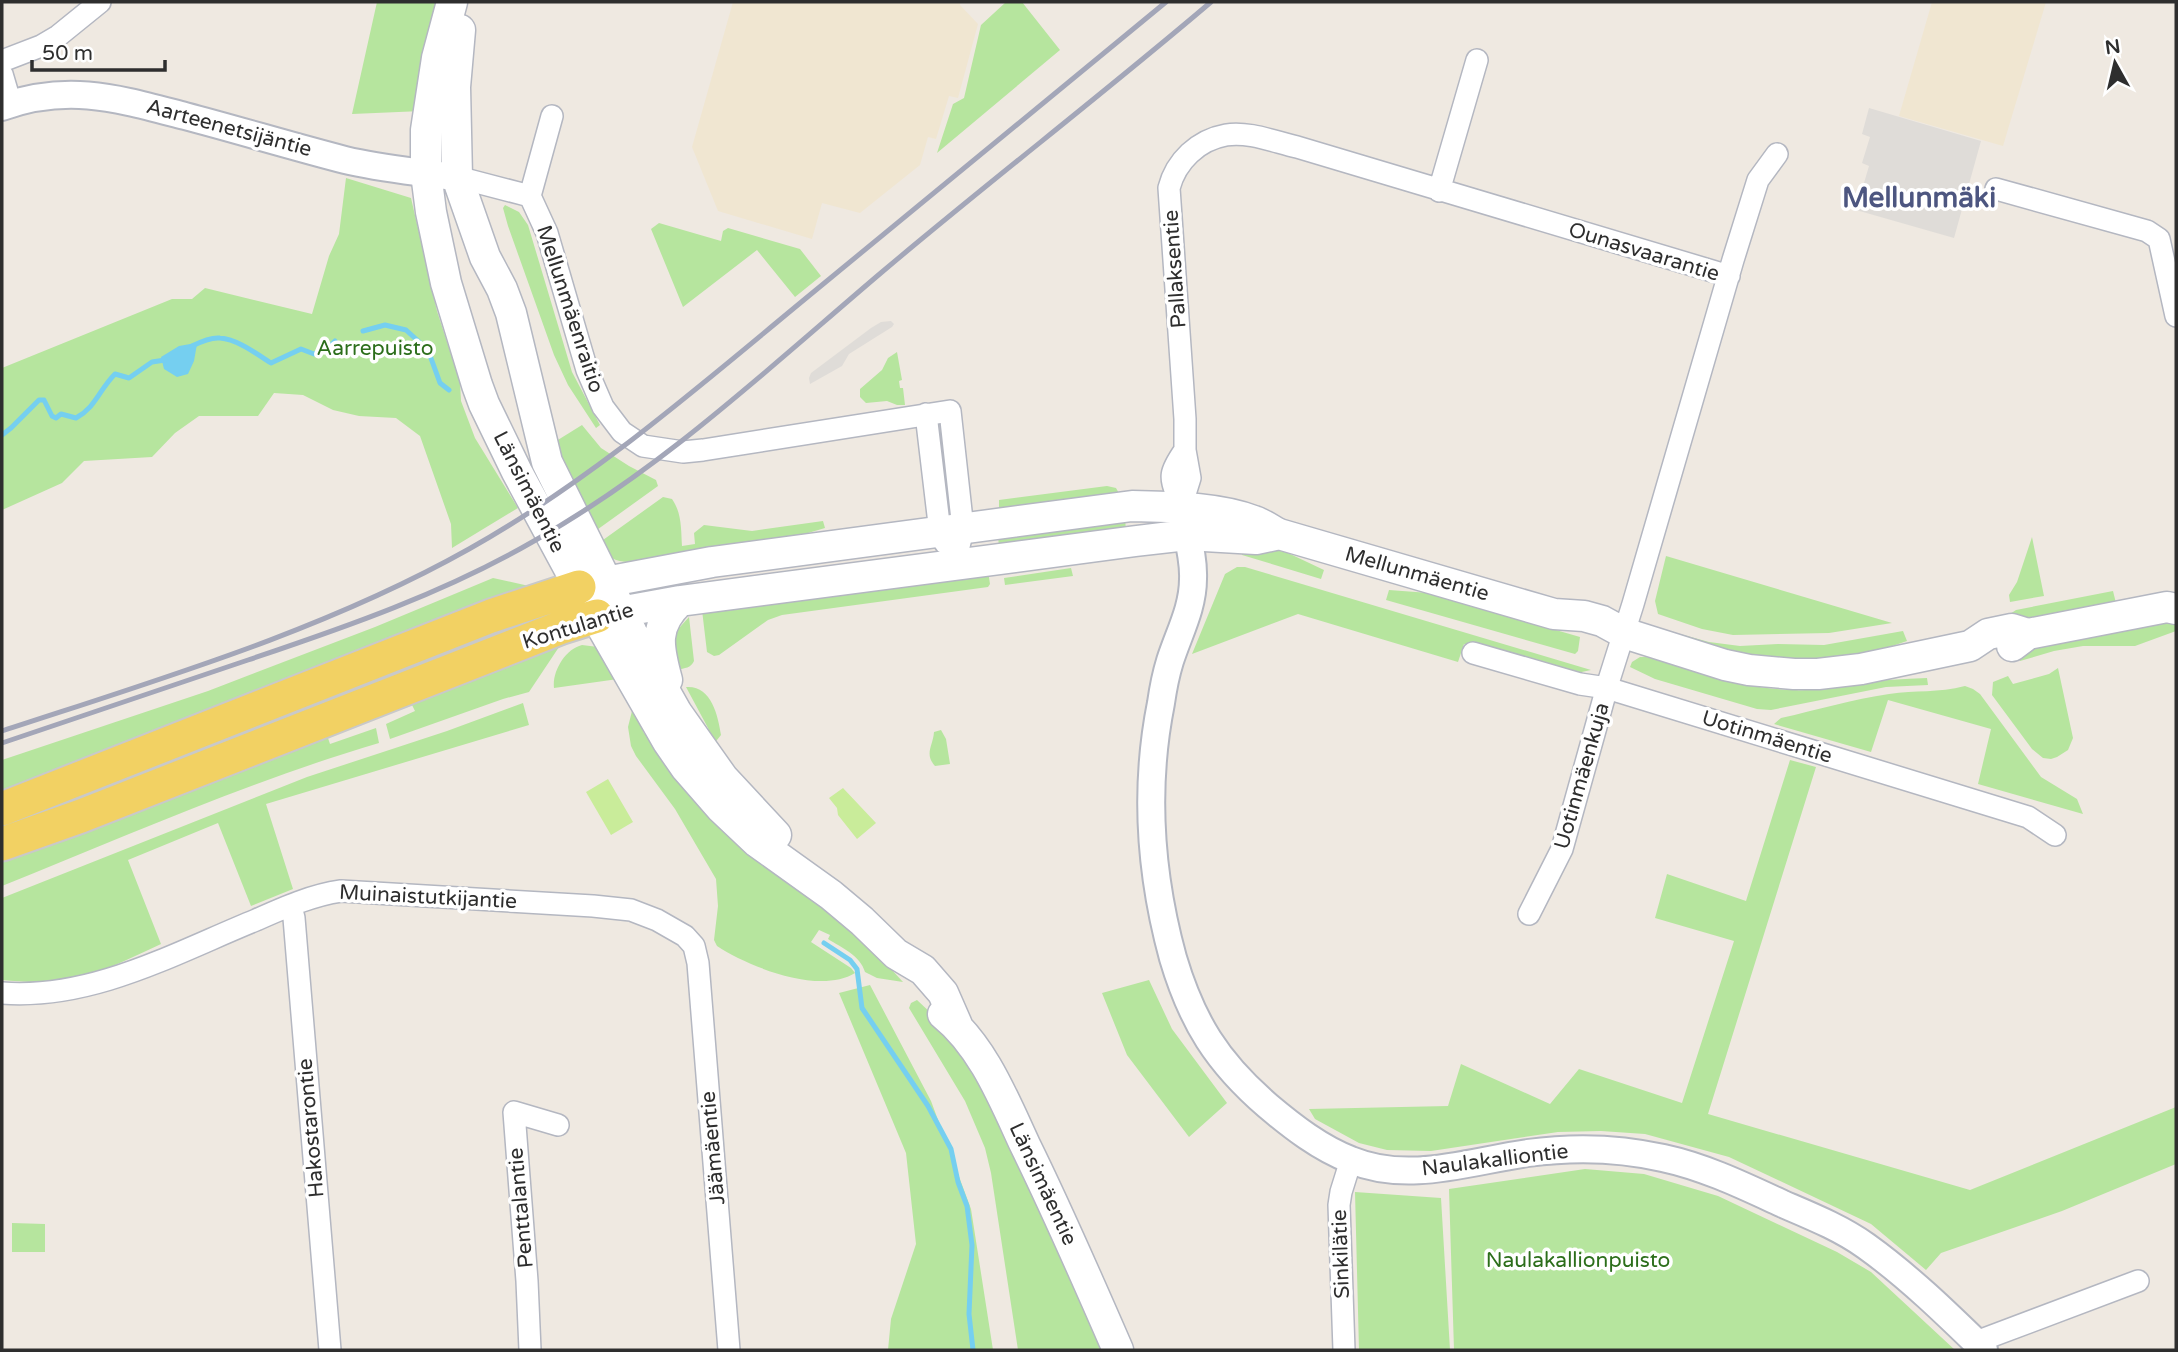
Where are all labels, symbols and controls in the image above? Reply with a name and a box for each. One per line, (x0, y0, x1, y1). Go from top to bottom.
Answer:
scale bar (32, 28, 164, 72)
north arrow (2080, 28, 2150, 98)
text: N (2104, 35, 2122, 59)
text: 50 m (42, 41, 93, 66)
street label: Aarteenetsijäntie (144, 94, 314, 162)
district label: Mellunmäki (1842, 181, 1996, 215)
street label: Pallaksentie (1158, 209, 1192, 329)
street label: Ounasvaarantie (1566, 217, 1723, 287)
street label: Mellunmäenraitio (531, 222, 609, 396)
park label: Aarrepuisto (316, 336, 434, 361)
street label: Länsimäentie (488, 427, 570, 557)
street label: Mellunmäentie (1342, 542, 1492, 607)
street label: Kontulantie (519, 597, 637, 655)
street label: Uotinmäenkuja (1549, 700, 1615, 852)
street label: Uotinmäentie (1699, 705, 1835, 769)
street label: Muinaistutkijantie (338, 880, 518, 914)
street label: Hakostarontie (292, 1057, 330, 1199)
street label: Jäämäentie (696, 1090, 730, 1206)
street label: Länsimäentie (1004, 1119, 1082, 1249)
street label: Naulakalliontie (1420, 1139, 1570, 1181)
street label: Penttalantie (503, 1147, 539, 1269)
street label: Sinkilätie (1327, 1209, 1355, 1299)
park label: Naulakallionpuisto (1486, 1248, 1670, 1273)

